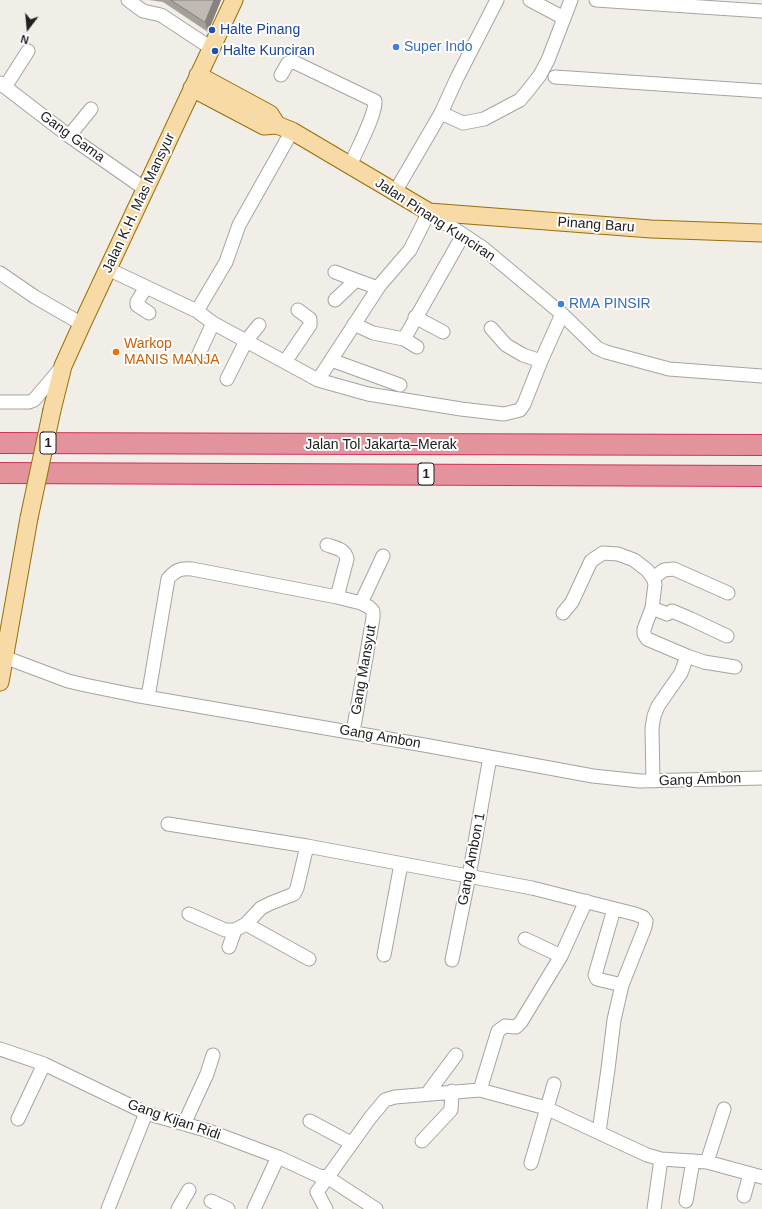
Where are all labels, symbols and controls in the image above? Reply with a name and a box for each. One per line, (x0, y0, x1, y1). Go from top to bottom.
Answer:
north arrow (8, 8, 48, 48)
place label: Halte Pinang (220, 22, 300, 38)
marker: Halte Pinang (207, 25, 217, 35)
text: N (19, 33, 30, 46)
place label: Super Indo (404, 39, 472, 55)
marker: Super Indo (391, 42, 401, 52)
place label: Halte Kunciran (223, 43, 315, 59)
marker: Halte Kunciran (210, 46, 220, 56)
street label: Gang Gama (36, 108, 108, 166)
street label: Jalan K.H. Mas Mansyur (99, 130, 179, 276)
street label: Jalan Pinang Kunciran (372, 175, 498, 265)
street label: Pinang Baru (557, 214, 635, 236)
place label: RMA PINSIR (569, 296, 651, 312)
marker: RMA PINSIR (556, 299, 566, 309)
place label: Warkop MANIS MANJA (124, 336, 220, 368)
marker: Warkop MANIS MANJA (111, 347, 121, 357)
road number: 1 (40, 432, 56, 454)
street label: Jalan Tol Jakarta–Merak (305, 437, 457, 453)
road number: 1 (418, 463, 434, 485)
street label: Gang Mansyut (348, 624, 380, 716)
street label: Gang Ambon (338, 722, 422, 752)
street label: Gang Ambon (658, 770, 742, 790)
street label: Gang Ambon 1 (455, 811, 489, 907)
street label: Gang Kijan Ridi (125, 1096, 223, 1144)

